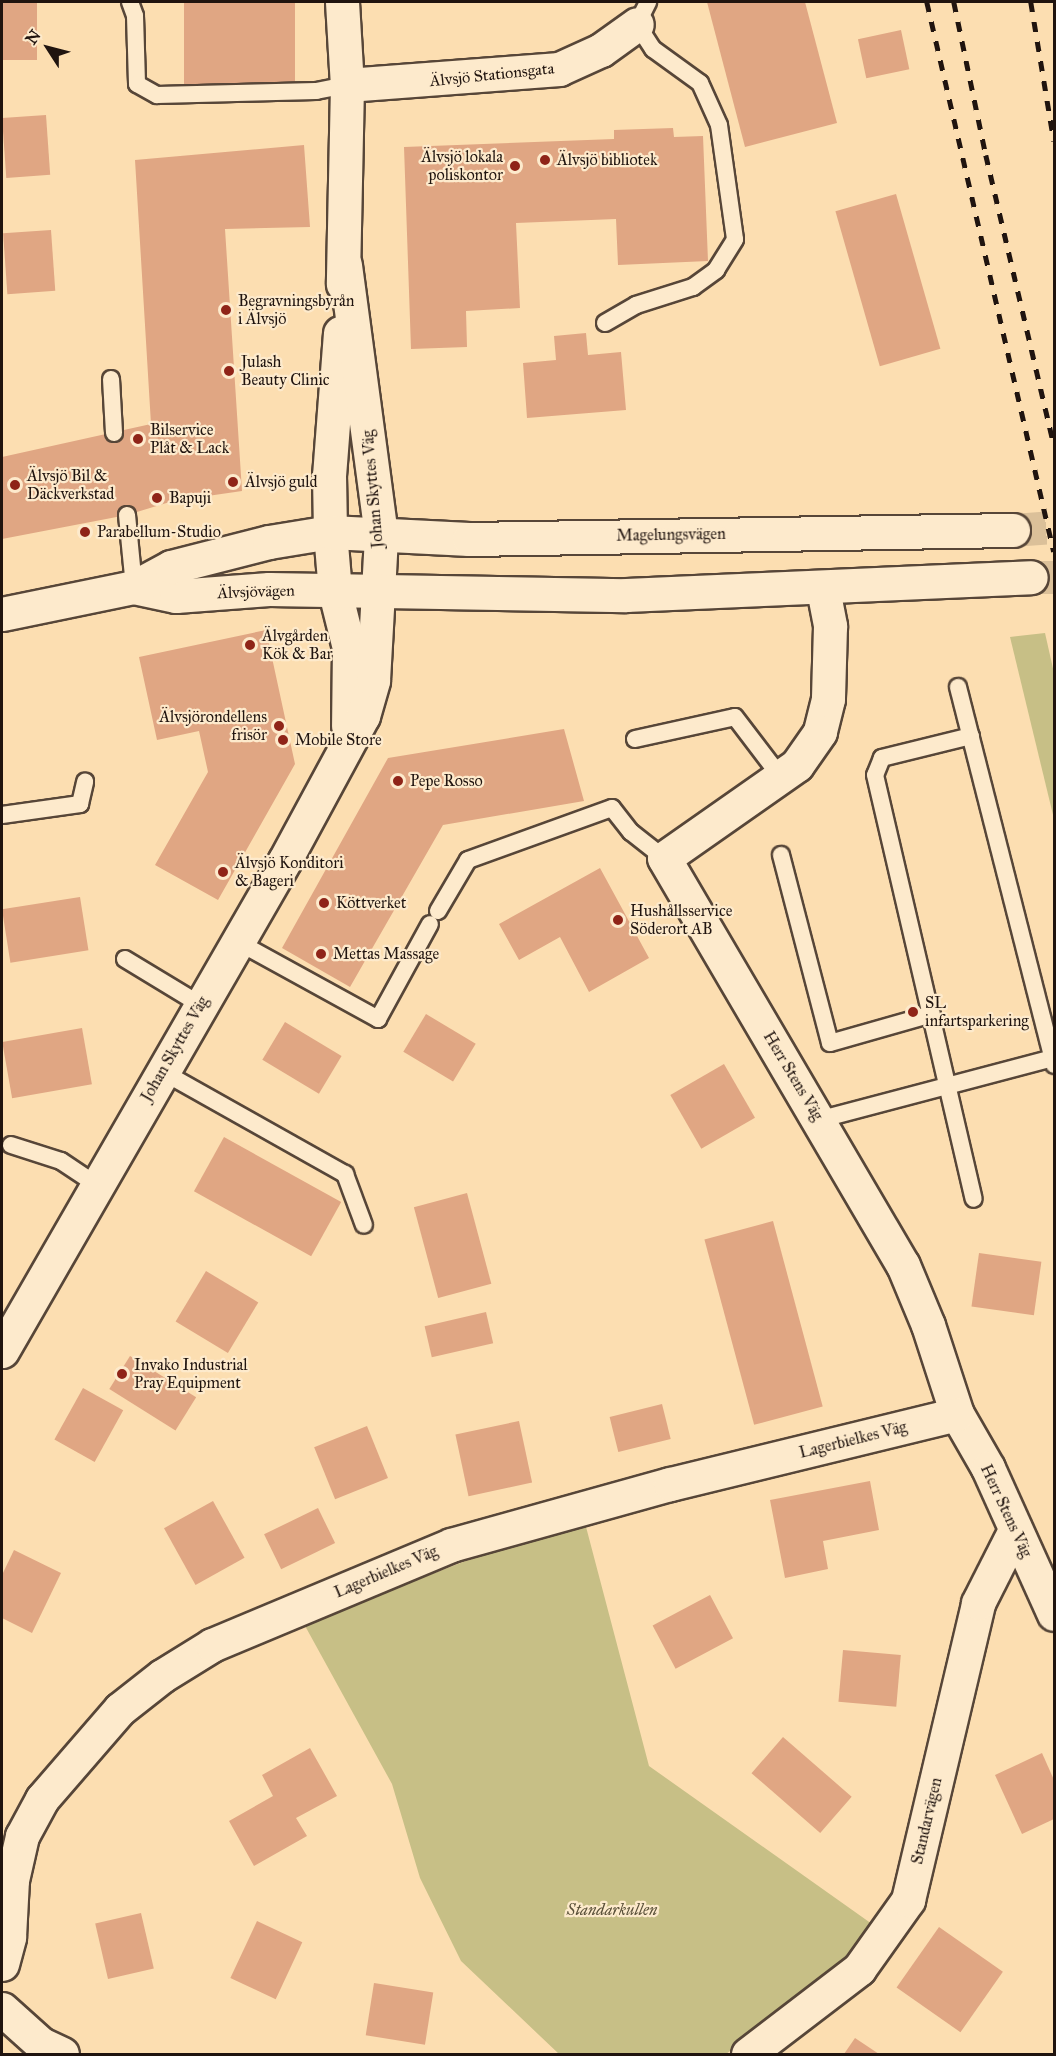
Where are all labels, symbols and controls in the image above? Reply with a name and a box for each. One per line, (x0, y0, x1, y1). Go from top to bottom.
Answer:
north arrow (18, 18, 78, 78)
text: N (21, 26, 45, 48)
street label: Älvsjö Stationsgata (429, 59, 555, 91)
place label: Älvsjö lokala poliskontor (421, 147, 503, 185)
place label: Älvsjö bibliotek (557, 150, 657, 170)
marker: Älvsjö bibliotek (538, 153, 552, 167)
marker: Älvsjö lokala poliskontor (508, 159, 522, 173)
place label: Begravningsbyrån i Älvsjö (238, 291, 355, 329)
marker: Begravningsbyrån i Älvsjö (219, 303, 233, 317)
place label: Julash Beauty Clinic (241, 352, 330, 390)
marker: Julash Beauty Clinic (222, 364, 236, 378)
place label: Bilservice Plåt & Lack (150, 420, 229, 458)
street label: Johan Skyttes Väg (358, 429, 388, 549)
marker: Bilservice Plåt & Lack (131, 432, 145, 446)
place label: Älvsjö Bil & Däckverkstad (27, 466, 114, 504)
place label: Älvsjö guld (245, 472, 317, 492)
marker: Älvsjö guld (226, 475, 240, 489)
marker: Älvsjö Bil & Däckverkstad (8, 478, 22, 492)
place label: Bapuji (169, 488, 211, 508)
marker: Bapuji (150, 491, 164, 505)
place label: Parabellum-Studio (97, 522, 221, 542)
street label: Magelungsvägen (616, 524, 726, 546)
marker: Parabellum-Studio (78, 525, 92, 539)
street label: Älvsjövägen (217, 581, 295, 603)
place label: Älvgården Kök & Bar (262, 626, 332, 664)
marker: Älvgården Kök & Bar (243, 638, 257, 652)
place label: Älvsjörondellens frisör (159, 707, 267, 745)
marker: Älvsjörondellens frisör (272, 719, 286, 733)
place label: Mobile Store (295, 730, 382, 750)
marker: Mobile Store (276, 733, 290, 747)
place label: Pepe Rosso (410, 771, 483, 791)
marker: Pepe Rosso (391, 774, 405, 788)
place label: Älvsjö Konditori & Bageri (235, 853, 344, 891)
marker: Älvsjö Konditori & Bageri (216, 865, 230, 879)
place label: Köttverket (336, 893, 406, 913)
marker: Köttverket (317, 896, 331, 910)
place label: Hushållsservice Söderort AB (630, 901, 732, 939)
marker: Hushållsservice Söderort AB (611, 913, 625, 927)
place label: Mettas Massage (333, 944, 439, 964)
marker: Mettas Massage (314, 947, 328, 961)
street label: Johan Skyttes Väg (137, 993, 213, 1105)
place label: SL infartsparkering (925, 993, 1029, 1031)
marker: SL infartsparkering (906, 1005, 920, 1019)
street label: Herr Stens Väg (759, 1028, 827, 1124)
place label: Invako Industrial Pray Equipment (134, 1355, 248, 1393)
marker: Invako Industrial Pray Equipment (115, 1367, 129, 1381)
street label: Lagerbielkes Väg (797, 1417, 909, 1463)
street label: Herr Stens Väg (976, 1461, 1036, 1561)
street label: Lagerbielkes Väg (332, 1542, 440, 1602)
street label: Standarvägen (908, 1776, 946, 1866)
park label: Standarkullen (567, 1900, 657, 1920)

